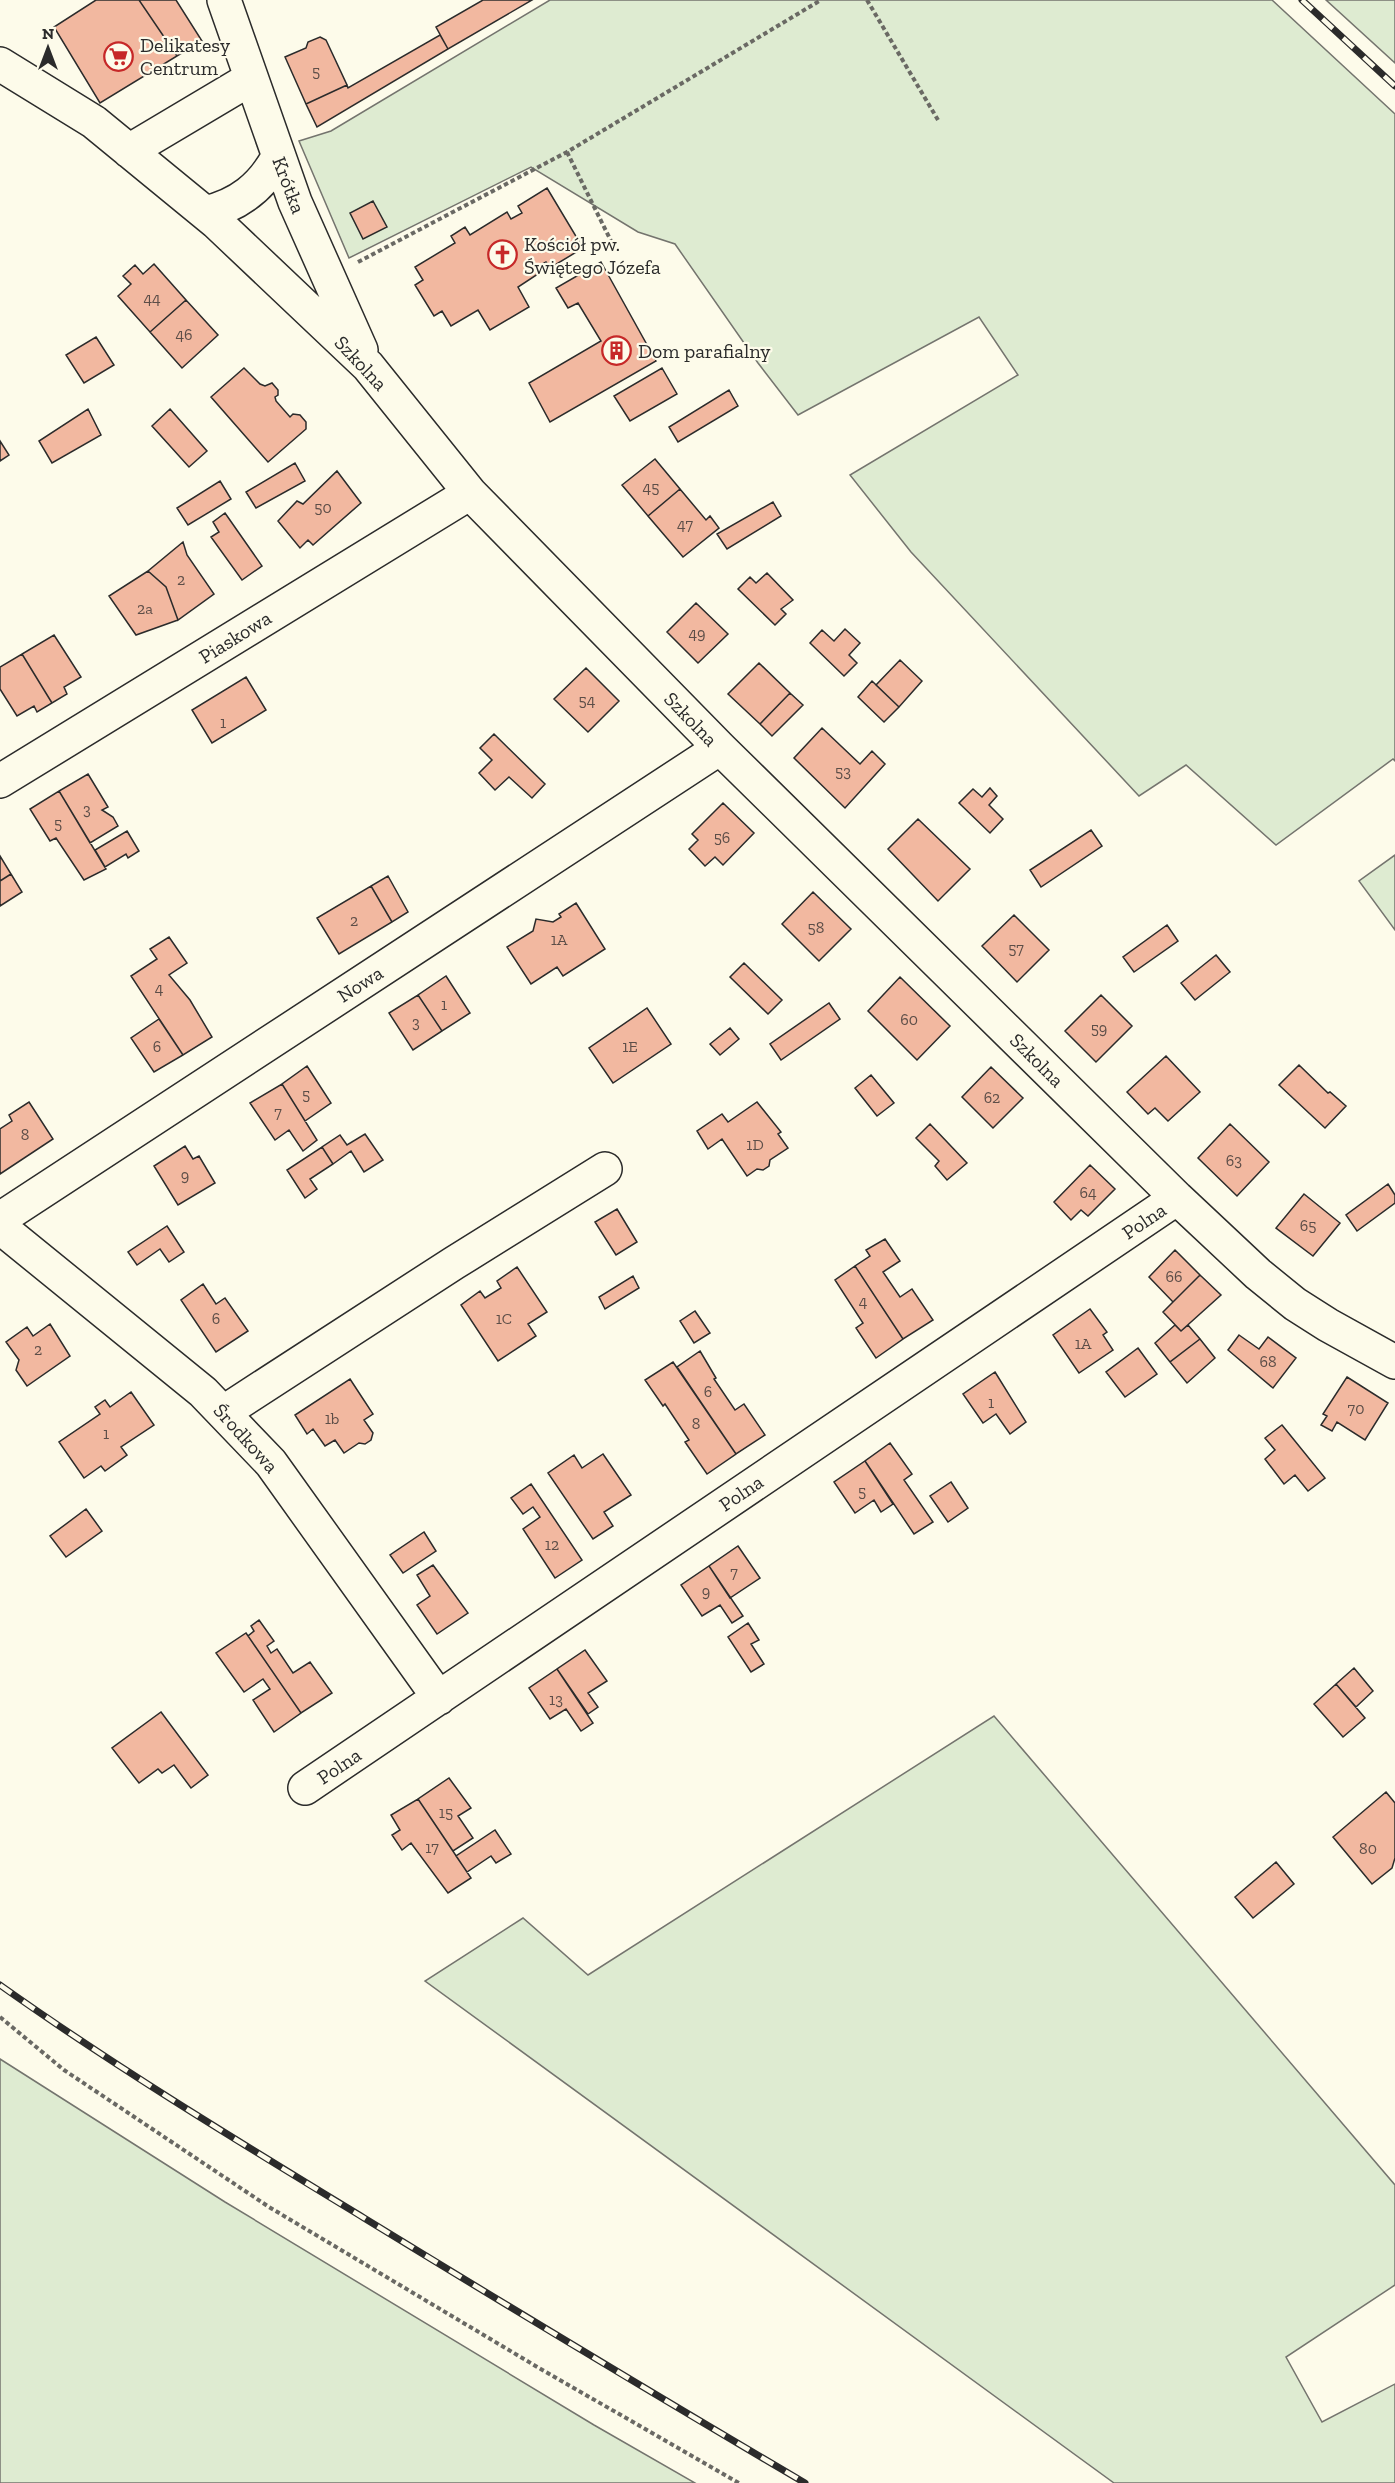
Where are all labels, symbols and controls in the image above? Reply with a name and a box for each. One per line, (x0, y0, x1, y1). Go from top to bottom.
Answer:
north arrow (18, 18, 78, 78)
text: N (42, 24, 54, 43)
place label: Delikatesy Centrum (140, 33, 231, 80)
supermarket icon: Delikatesy Centrum (103, 40, 135, 72)
house number: 5 (312, 62, 320, 81)
street label: Krótka (267, 153, 311, 217)
place label: Kościół pw. Świętego Józefa (524, 232, 661, 279)
church icon: Kościół pw. Świętego Józefa (487, 239, 519, 271)
house number: 44 (143, 289, 161, 308)
house number: 46 (175, 325, 193, 344)
street label: Szkolna (330, 330, 393, 396)
building icon: Dom parafialny (601, 335, 633, 367)
place label: Dom parafialny (638, 339, 771, 363)
house number: 45 (643, 478, 659, 497)
house number: 50 (314, 498, 332, 517)
house number: 47 (677, 515, 693, 534)
house number: 2 (177, 570, 185, 589)
house number: 2a (137, 599, 153, 618)
street label: Piaskowa (194, 605, 276, 669)
house number: 49 (688, 624, 706, 643)
street label: Szkolna (659, 687, 723, 752)
house number: 54 (579, 691, 596, 710)
house number: 1 (220, 713, 226, 732)
house number: 53 (835, 762, 851, 781)
house number: 3 (83, 800, 91, 819)
house number: 5 (54, 814, 62, 833)
house number: 56 (714, 828, 730, 847)
house number: 2 (350, 911, 358, 930)
house number: 58 (808, 918, 824, 937)
house number: 1A (551, 930, 568, 949)
house number: 57 (1008, 939, 1024, 958)
street label: Nowa (333, 960, 388, 1008)
house number: 4 (155, 979, 164, 998)
house number: 1 (441, 995, 447, 1014)
house number: 60 (900, 1010, 918, 1029)
house number: 3 (412, 1013, 420, 1032)
house number: 59 (1091, 1019, 1107, 1038)
street label: Szkolna (1005, 1028, 1069, 1092)
house number: 6 (153, 1037, 161, 1056)
house number: 1E (622, 1037, 638, 1056)
house number: 5 (302, 1085, 310, 1104)
house number: 62 (984, 1088, 1000, 1107)
house number: 7 (274, 1103, 282, 1122)
house number: 8 (21, 1125, 29, 1144)
house number: 1D (746, 1135, 764, 1154)
house number: 63 (1226, 1151, 1242, 1170)
house number: 9 (181, 1166, 189, 1185)
house number: 64 (1079, 1183, 1097, 1202)
street label: Polna (1117, 1198, 1171, 1244)
house number: 65 (1300, 1216, 1316, 1235)
house number: 66 (1166, 1267, 1183, 1286)
house number: 4 (859, 1292, 868, 1311)
house number: 6 (212, 1309, 220, 1328)
house number: 1C (496, 1309, 512, 1328)
house number: 1A (1075, 1334, 1092, 1353)
house number: 2 (34, 1340, 42, 1359)
house number: 68 (1259, 1352, 1277, 1371)
house number: 6 (704, 1382, 712, 1401)
house number: 1 (988, 1393, 994, 1412)
street label: Środkowa (209, 1398, 284, 1478)
house number: 70 (1348, 1399, 1364, 1418)
house number: 1b (325, 1409, 339, 1428)
house number: 8 (692, 1414, 700, 1433)
house number: 1 (103, 1424, 109, 1443)
street label: Polna (714, 1470, 768, 1516)
house number: 5 (858, 1482, 866, 1501)
house number: 12 (545, 1535, 559, 1554)
house number: 7 (730, 1563, 738, 1582)
house number: 9 (702, 1582, 710, 1601)
house number: 13 (549, 1690, 563, 1709)
street label: Polna (312, 1743, 366, 1789)
house number: 15 (439, 1803, 453, 1822)
house number: 17 (425, 1838, 439, 1857)
house number: 80 (1359, 1839, 1377, 1858)

